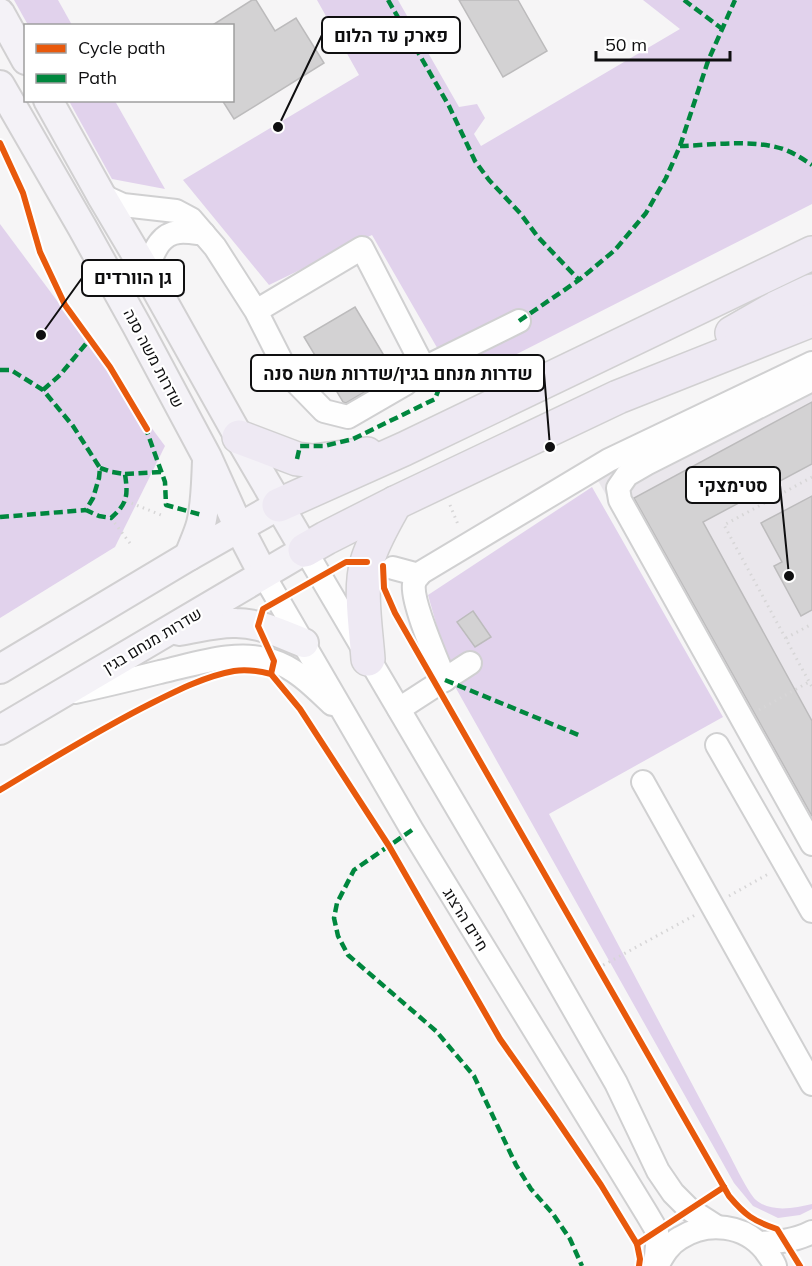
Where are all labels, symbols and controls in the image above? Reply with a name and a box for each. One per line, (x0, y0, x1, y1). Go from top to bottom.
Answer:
callout: פארק עד הלום (322, 17, 460, 53)
legend (24, 24, 234, 102)
text: פארק עד הלום (334, 24, 448, 47)
scale bar (596, 24, 730, 62)
text: 50 m (605, 33, 647, 56)
text: Cycle path (78, 36, 165, 59)
text: Path (78, 66, 117, 89)
callout: גן הוורדים (82, 260, 184, 296)
text: גן הוורדים (94, 266, 172, 289)
street label: שדרות משה סנה (119, 305, 189, 411)
callout: שדרות מנחם בגין/שדרות משה סנה (251, 355, 544, 391)
text: שדרות מנחם בגין/שדרות משה סנה (263, 362, 533, 385)
callout: סטימצקי (686, 467, 780, 503)
text: סטימצקי (698, 474, 768, 497)
street label: שדרות מנחם בגין (99, 603, 205, 677)
street label: חיים הרצוג (439, 884, 493, 954)

